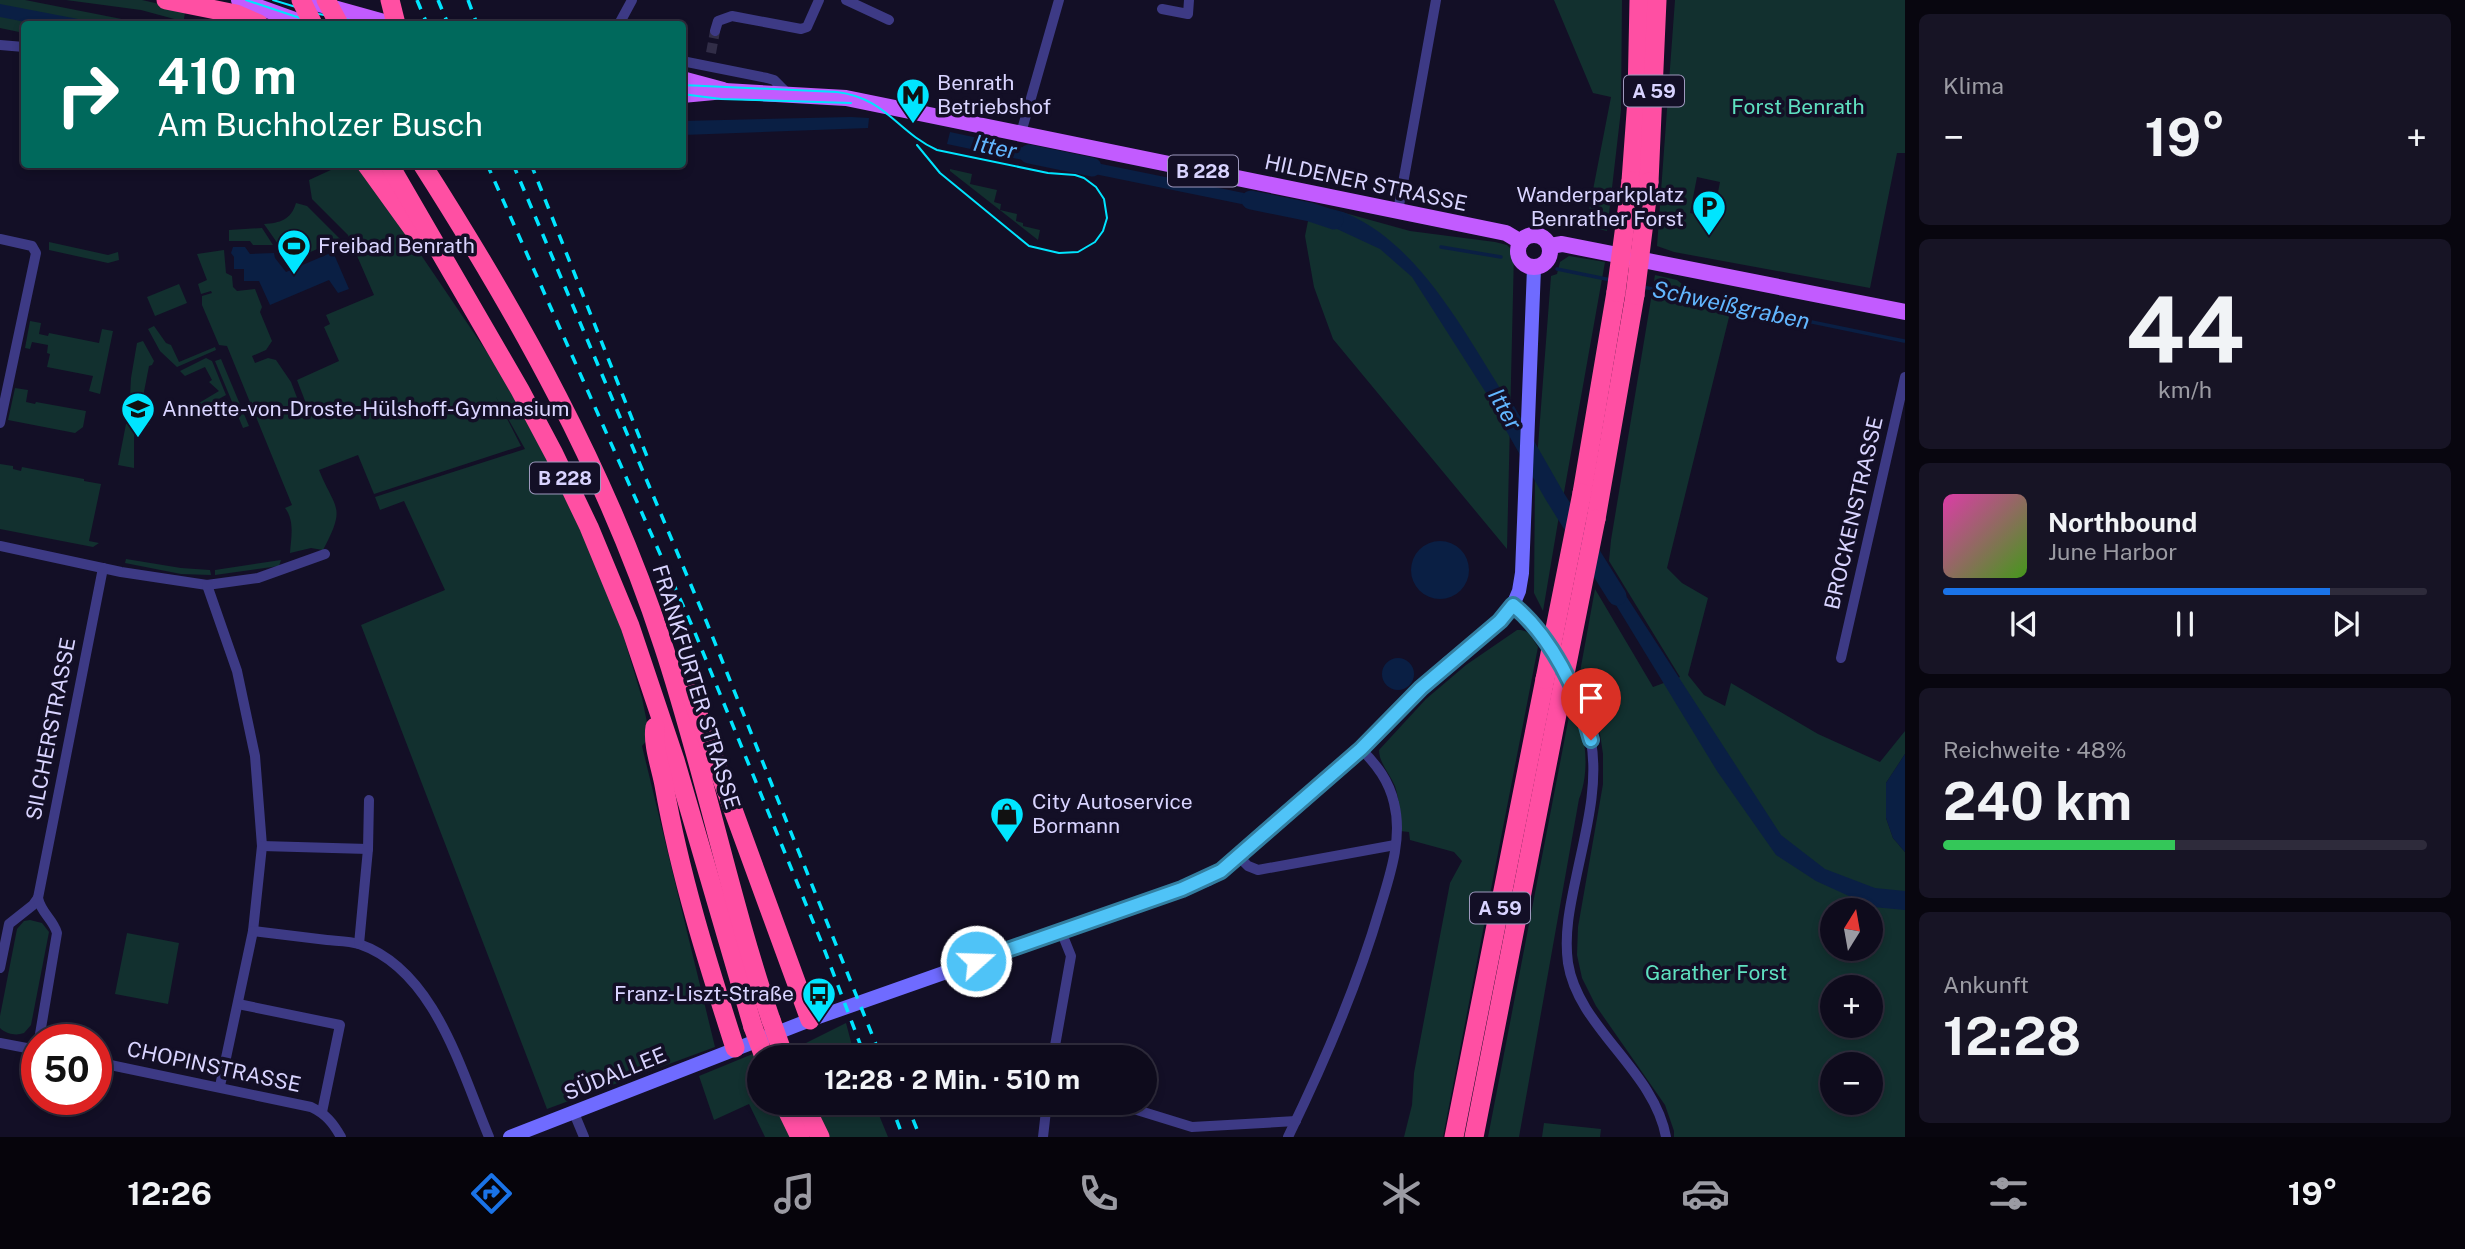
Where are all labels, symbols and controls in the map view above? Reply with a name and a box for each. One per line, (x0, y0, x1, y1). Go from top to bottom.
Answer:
text: 410 m (157, 47, 297, 105)
icon: right (42, 49, 133, 140)
place label: Benrath Betriebshof (937, 70, 1051, 119)
text: Klima (1943, 72, 2004, 99)
metro station icon: Benrath Betriebshof (894, 76, 932, 125)
road number: A 59 (1624, 76, 1684, 106)
park label: Forst Benrath (1731, 94, 1865, 119)
text: Am Buchholzer Busch (157, 106, 483, 143)
text: 19° (2144, 107, 2226, 168)
text: − (1943, 115, 1964, 160)
text: + (2406, 115, 2427, 160)
water label: Itter (971, 129, 1020, 164)
street label: HILDENER STRASSE (1263, 149, 1470, 216)
road number: B 228 (1168, 155, 1238, 186)
place label: Wanderparkplatz Benrather Forst (1516, 182, 1684, 231)
parking icon: Wanderparkplatz Benrather Forst (1690, 188, 1728, 237)
sports icon: Freibad Benrath (275, 227, 313, 276)
place label: Freibad Benrath (318, 233, 475, 258)
water label: Schweißgraben (1650, 275, 1812, 334)
text: 44 (2125, 277, 2245, 383)
text: km/h (2158, 376, 2212, 403)
water label: Itter (1483, 383, 1528, 435)
school or university icon: Annette-von-Droste-Hülshoff-Gymnasium (119, 390, 157, 439)
place label: Annette-von-Droste-Hülshoff-Gymnasium (162, 396, 569, 421)
street label: BROCKENSTRASSE (1819, 414, 1888, 612)
road number: B 228 (530, 463, 600, 494)
text: Northbound (2048, 507, 2197, 538)
text: June Harbor (2048, 538, 2177, 565)
street label: FRANKFURTER STRASSE (647, 562, 746, 812)
icon: previous (2005, 605, 2043, 643)
icon: pause (2166, 605, 2204, 643)
icon: next (2327, 605, 2365, 643)
street label: SILCHERSTRASSE (21, 635, 80, 822)
pin (1561, 668, 1621, 740)
icon: arrive (1572, 679, 1610, 717)
text: Reichweite · 48% (1943, 736, 2127, 763)
text: 240 km (1943, 771, 2132, 832)
place label: City Autoservice Bormann (1032, 789, 1193, 838)
shop icon: City Autoservice Bormann (988, 795, 1026, 844)
road number: A 59 (1470, 893, 1530, 924)
north arrow (1820, 898, 1883, 961)
map controls (1820, 898, 1883, 1115)
position arrow (939, 924, 1013, 998)
park label: Garather Forst (1645, 960, 1787, 985)
text: Ankunft (1943, 971, 2029, 998)
bus stop icon: Franz-Liszt-Straße (800, 975, 838, 1024)
button: + (1820, 975, 1883, 1038)
place label: Franz-Liszt-Straße (614, 981, 794, 1006)
text: 12:28 (1943, 1006, 2081, 1067)
speed limit sign: 50 (21, 1024, 112, 1115)
street label: CHOPINSTRASSE (125, 1036, 303, 1097)
street label: SÜDALLEE (560, 1042, 670, 1105)
button: − (1820, 1052, 1883, 1115)
text: 12:28 · 2 Min. · 510 m (824, 1064, 1080, 1095)
icon: directions (467, 1169, 516, 1218)
icon: music (770, 1169, 819, 1218)
icon: phone (1074, 1169, 1123, 1218)
icon: climate (1377, 1169, 1426, 1218)
icon: car (1681, 1169, 1730, 1218)
icon: filters (1984, 1169, 2033, 1218)
text: 12:26 (127, 1175, 212, 1212)
text: 19° (2288, 1175, 2338, 1212)

